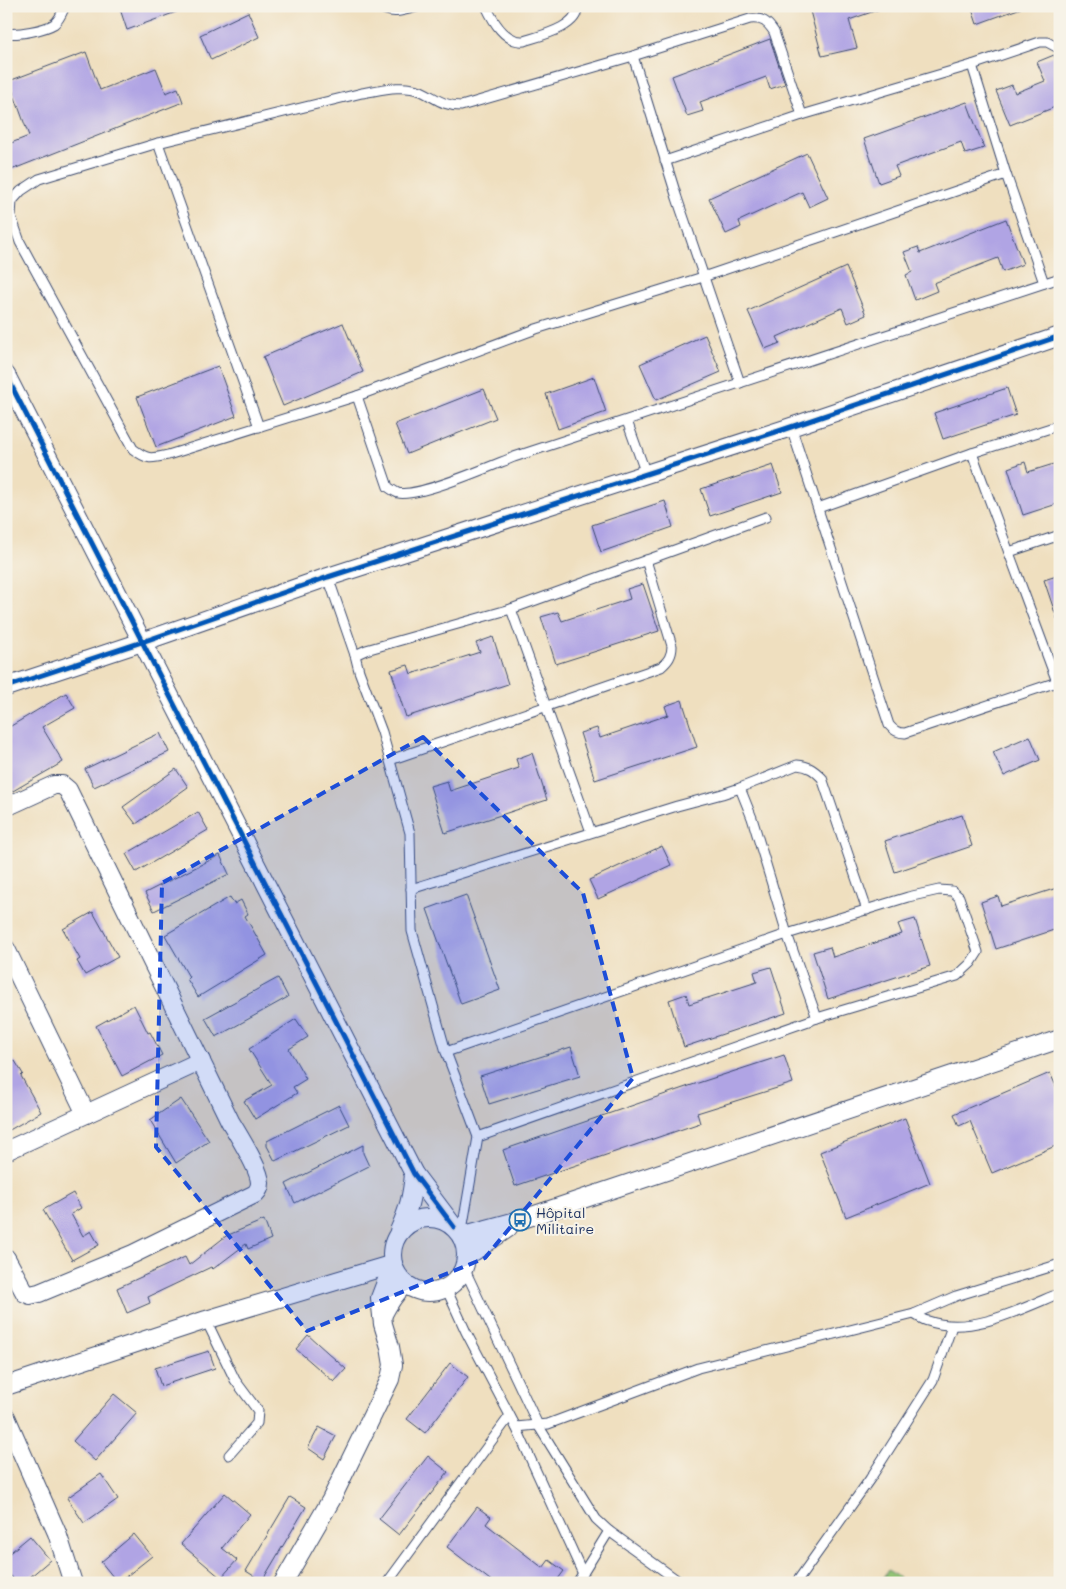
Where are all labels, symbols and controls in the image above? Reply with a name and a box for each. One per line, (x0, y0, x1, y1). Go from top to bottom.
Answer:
place label: Hôpital Militaire (536, 1203, 594, 1238)
bus stop icon: Hôpital Militaire (508, 1208, 532, 1232)

